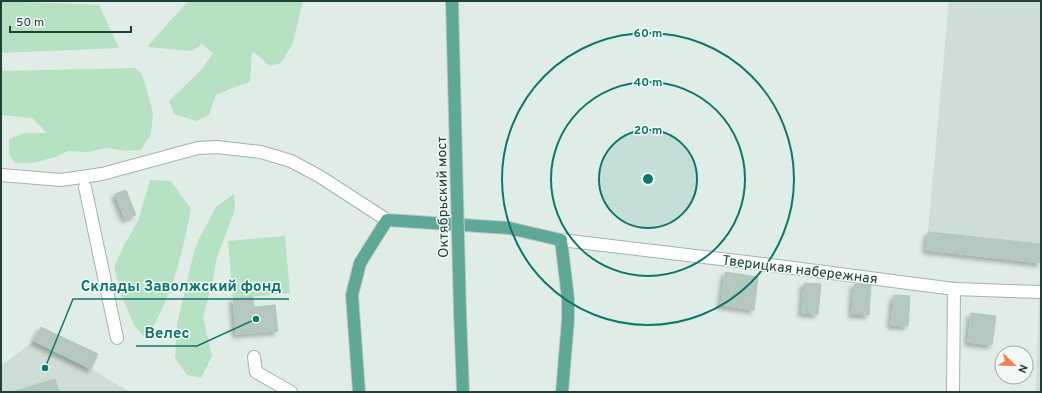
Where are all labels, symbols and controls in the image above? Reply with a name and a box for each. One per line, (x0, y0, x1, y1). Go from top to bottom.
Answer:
scale bar (10, 8, 131, 34)
text: 50 m (16, 15, 44, 31)
text: 60 m (634, 26, 662, 42)
text: 40 m (633, 75, 663, 91)
text: 20 m (634, 123, 662, 139)
street label: Октябрьский мост (434, 136, 453, 258)
centre of rings (641, 172, 655, 186)
street label: Тверицкая набережная (721, 253, 878, 288)
callout: Склады Заволжский фонд (73, 272, 289, 299)
text: Склады Заволжский фонд (81, 278, 281, 297)
callout: Велес (136, 319, 197, 346)
text: Велес (144, 325, 190, 344)
north arrow (994, 345, 1034, 385)
text: N (1014, 362, 1030, 375)

